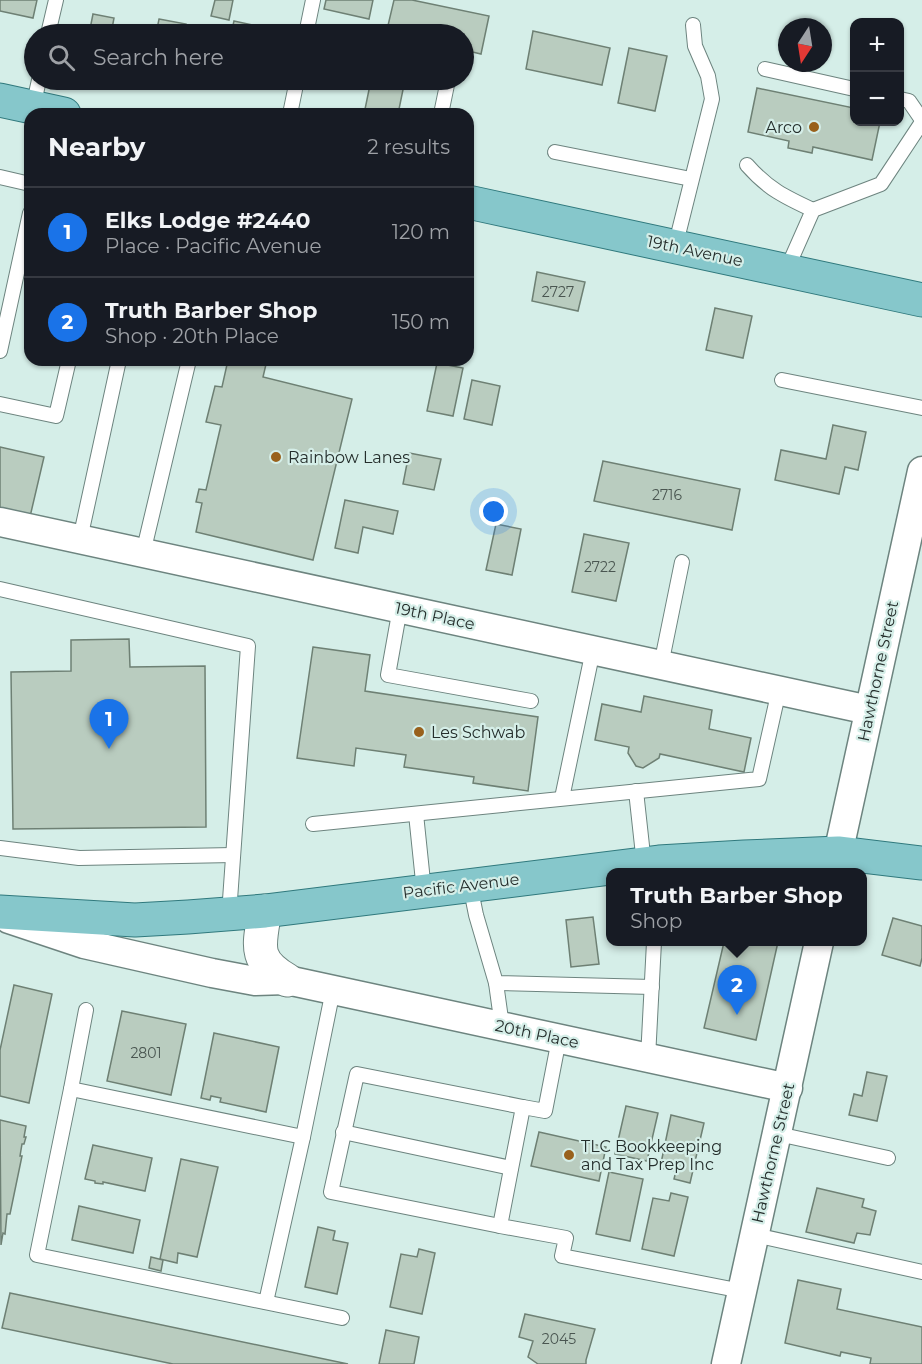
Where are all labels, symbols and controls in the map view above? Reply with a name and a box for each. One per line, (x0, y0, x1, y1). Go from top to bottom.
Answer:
north arrow (778, 18, 832, 72)
map controls (850, 18, 904, 126)
button: + (850, 18, 904, 72)
search box (24, 24, 474, 90)
icon: search (45, 41, 78, 74)
text: Search here (93, 44, 224, 71)
button: − (850, 72, 904, 126)
place label: Arco (765, 118, 802, 137)
marker: Arco (807, 120, 821, 134)
text: Nearby (48, 131, 145, 163)
text: 2 results (367, 135, 450, 159)
text: Elks Lodge #2440 (105, 207, 311, 234)
text: 1 (64, 220, 71, 244)
text: 120 m (392, 220, 450, 244)
street label: 19th Avenue (645, 232, 745, 270)
text: Place · Pacific Avenue (105, 234, 322, 258)
house number: 2727 (542, 283, 574, 301)
text: Truth Barber Shop (105, 297, 317, 324)
text: 2 (62, 310, 73, 334)
text: 150 m (392, 310, 450, 334)
text: Shop · 20th Place (105, 324, 279, 348)
place label: Rainbow Lanes (288, 448, 410, 467)
marker: Rainbow Lanes (269, 450, 283, 464)
house number: 2716 (652, 486, 682, 504)
your location (479, 497, 508, 526)
house number: 2722 (584, 558, 616, 576)
street label: 19th Place (393, 598, 477, 634)
street label: Hawthorne Street (854, 599, 902, 743)
pin: 1 (90, 700, 128, 749)
place label: Les Schwab (431, 723, 526, 742)
marker: Les Schwab (412, 725, 426, 739)
popup (606, 868, 867, 946)
street label: Pacific Avenue (402, 869, 520, 903)
text: Truth Barber Shop (630, 882, 843, 909)
text: Shop (630, 909, 682, 933)
pin: 2 (718, 966, 756, 1015)
street label: 20th Place (493, 1016, 581, 1052)
house number: 2801 (130, 1044, 162, 1062)
street label: Hawthorne Street (748, 1081, 798, 1225)
place label: TLC Bookkeeping and Tax Prep Inc (581, 1137, 722, 1174)
marker: TLC Bookkeeping and Tax Prep Inc (562, 1148, 576, 1162)
house number: 2045 (542, 1330, 576, 1348)

